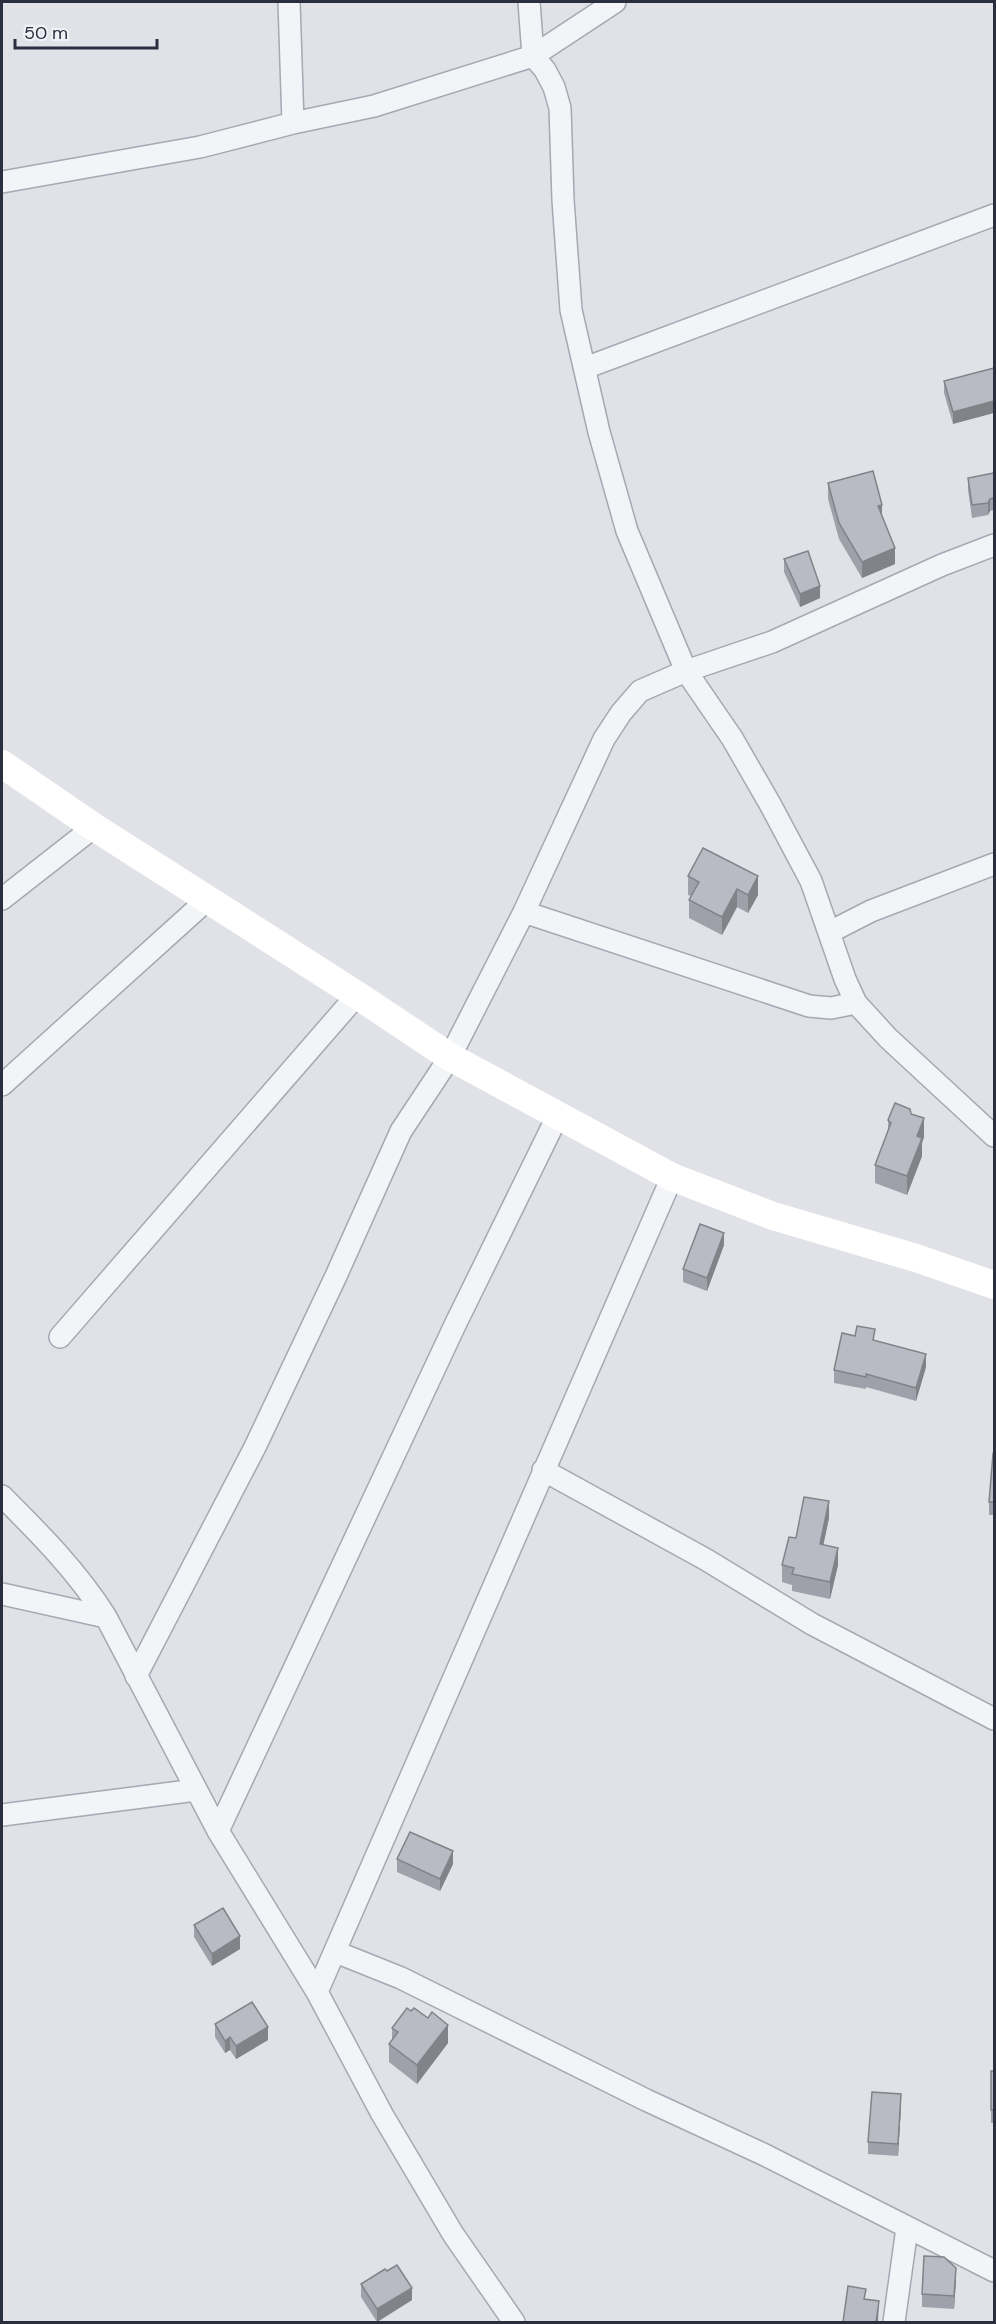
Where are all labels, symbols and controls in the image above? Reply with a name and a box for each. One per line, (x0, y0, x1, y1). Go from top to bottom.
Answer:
scale bar (15, 12, 158, 50)
text: 50 m (24, 21, 68, 45)

